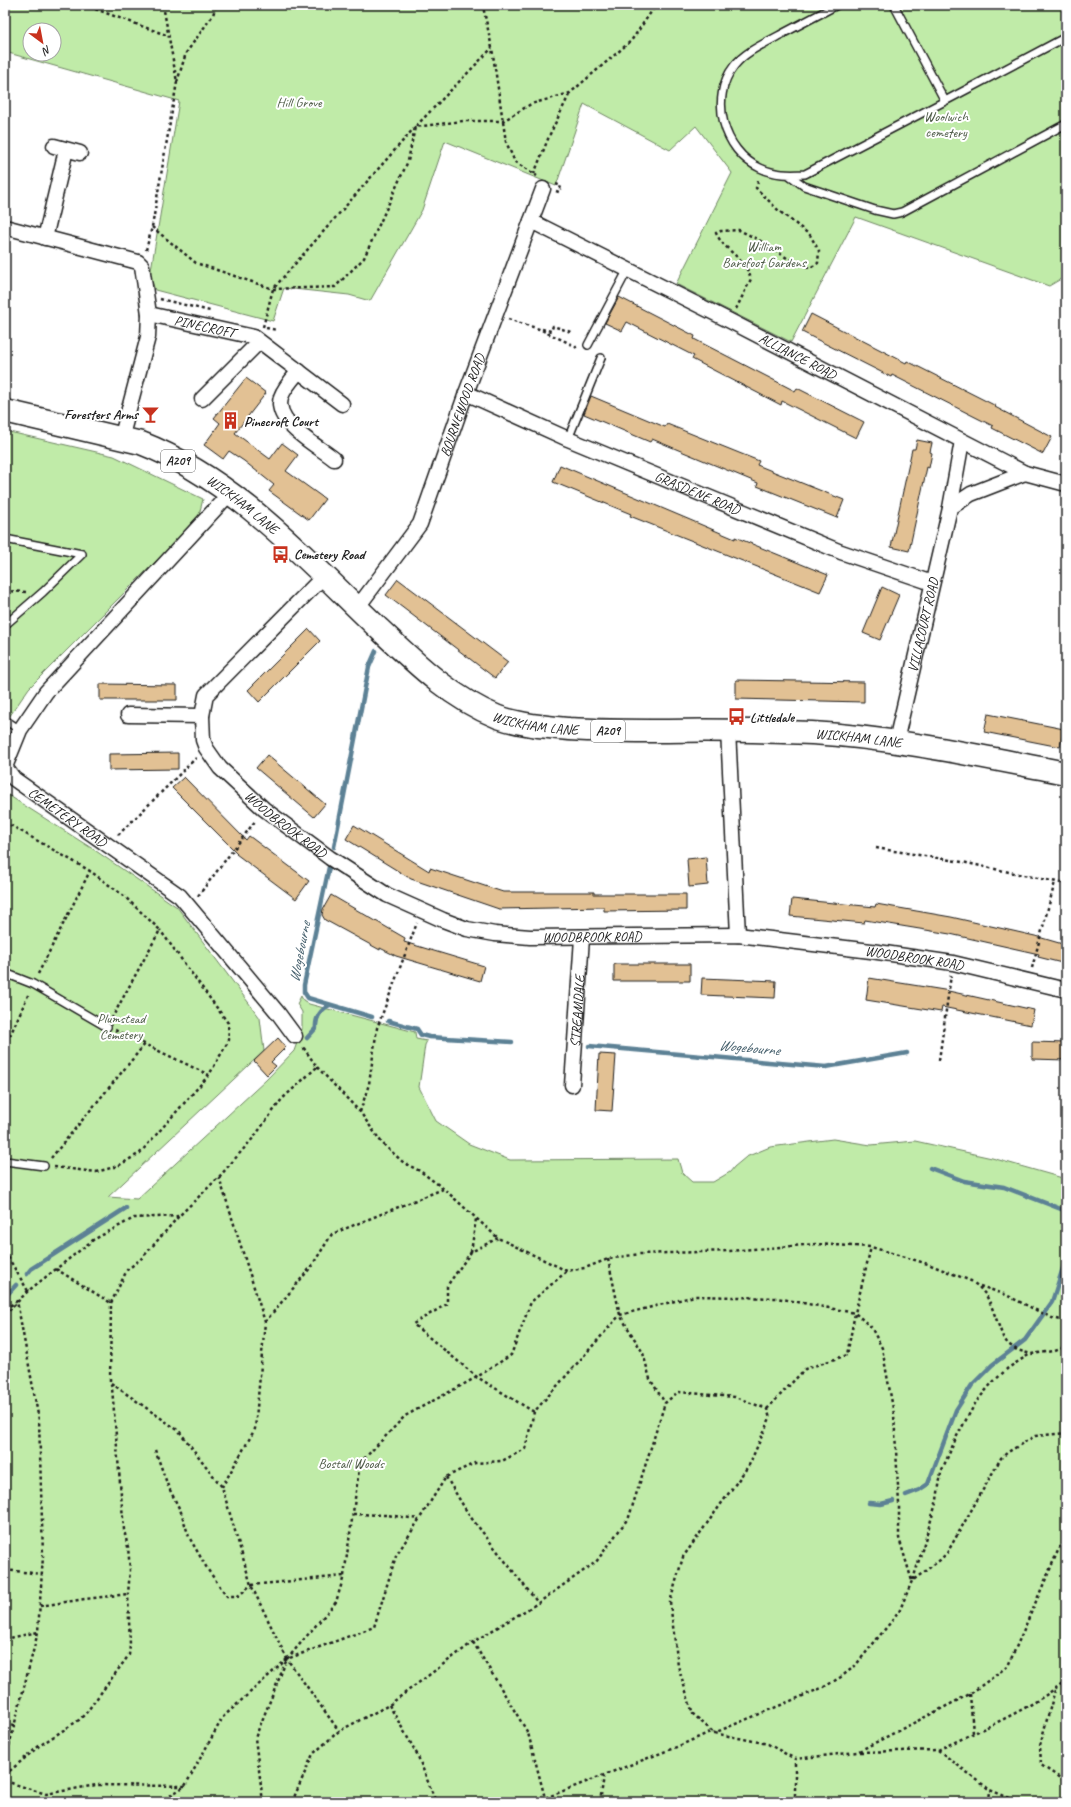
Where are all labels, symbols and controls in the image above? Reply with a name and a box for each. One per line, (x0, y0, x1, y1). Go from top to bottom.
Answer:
north arrow (22, 22, 62, 62)
text: N (39, 43, 54, 59)
park label: Hill Grove (277, 94, 323, 111)
park label: Woolwich cemetery (924, 108, 969, 141)
park label: William Barefoot Gardens (722, 238, 807, 271)
street label: PINECROFT (173, 311, 240, 342)
street label: ALLIANCE ROAD (756, 329, 841, 384)
street label: BOURNEWOOD ROAD (436, 350, 489, 459)
bar icon: Foresters Arms (141, 404, 161, 424)
place label: Foresters Arms (64, 406, 140, 423)
building icon: Pinecroft Court (221, 411, 241, 431)
place label: Pinecroft Court (244, 413, 320, 430)
road number: A209 (161, 450, 195, 472)
street label: GRASDENE ROAD (652, 467, 744, 519)
street label: WICKHAM LANE (204, 471, 283, 538)
bus stop icon: Cemetery Road (271, 544, 291, 564)
place label: Cemetery Road (294, 546, 367, 563)
street label: VILLACOURT ROAD (904, 575, 942, 674)
street label: WICKHAM LANE (490, 707, 580, 738)
bus stop icon: Littledale (727, 707, 747, 727)
place label: Littledale (750, 709, 795, 726)
road number: A209 (591, 720, 625, 742)
street label: WICKHAM LANE (815, 725, 904, 751)
street label: CEMETERY ROAD (25, 783, 112, 851)
street label: WOODBROOK ROAD (241, 787, 332, 862)
water label: Wogebourne (285, 918, 316, 984)
street label: WOODBROOK ROAD (542, 927, 643, 945)
street label: WOODBROOK ROAD (864, 942, 967, 974)
street label: STREAMDALE (566, 973, 588, 1048)
park label: Plumstead Cemetery (97, 1010, 147, 1043)
water label: Wogebourne (718, 1036, 782, 1060)
park label: Bostall Woods (318, 1455, 385, 1472)

